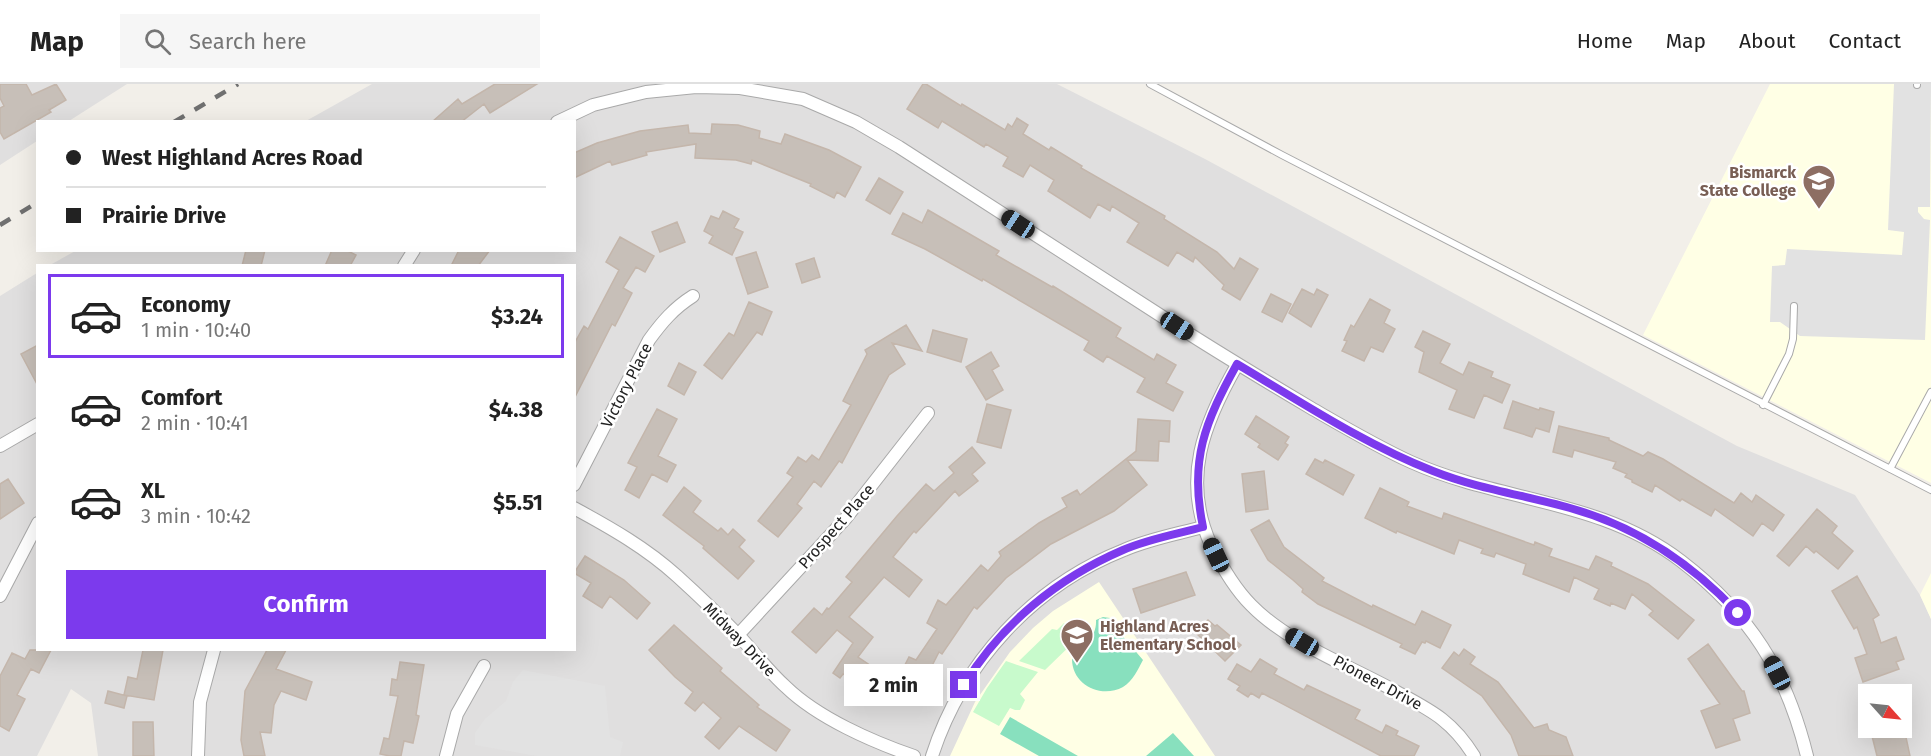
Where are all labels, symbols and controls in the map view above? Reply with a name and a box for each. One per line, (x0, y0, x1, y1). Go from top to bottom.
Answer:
search box (120, 14, 540, 68)
text: Map (30, 25, 84, 58)
icon: search (141, 25, 174, 58)
text: Search here (189, 28, 307, 55)
text: Home (1577, 28, 1633, 54)
text: Map (1666, 28, 1706, 54)
text: About (1739, 28, 1796, 54)
text: Contact (1829, 28, 1901, 54)
text: West Highland Acres Road (102, 144, 363, 171)
place label: Bismarck State College (1700, 163, 1796, 200)
school or university icon: Bismarck State College (1801, 163, 1837, 210)
text: Prairie Drive (102, 202, 226, 229)
car (998, 207, 1038, 241)
icon: car (69, 289, 123, 343)
text: Economy (141, 291, 230, 318)
text: $3.24 (491, 303, 543, 330)
car (1157, 309, 1197, 343)
text: 1 min · 10:40 (141, 318, 251, 342)
street label: Victory Place (597, 340, 656, 431)
icon: car (69, 382, 123, 436)
text: Comfort (141, 384, 222, 411)
text: $4.38 (489, 396, 543, 423)
text: 2 min · 10:41 (141, 411, 249, 435)
icon: car (69, 475, 123, 529)
text: XL (141, 477, 165, 504)
street label: Prospect Place (794, 480, 878, 573)
text: $5.51 (493, 489, 543, 516)
text: 3 min · 10:42 (141, 504, 251, 528)
car (1200, 535, 1232, 575)
button: Confirm (66, 570, 546, 639)
street label: Midway Drive (699, 598, 780, 680)
route start (1724, 599, 1751, 626)
school or university icon: Highland Acres Elementary School (1059, 617, 1095, 664)
place label: Highland Acres Elementary School (1100, 617, 1236, 654)
car (1282, 625, 1322, 659)
street label: Pioneer Drive (1330, 651, 1425, 714)
car (1761, 653, 1793, 693)
callout: 2 min (844, 664, 943, 706)
route end (950, 671, 977, 698)
text: 2 min (869, 673, 918, 697)
north arrow (1858, 684, 1912, 738)
map controls (1858, 684, 1912, 738)

